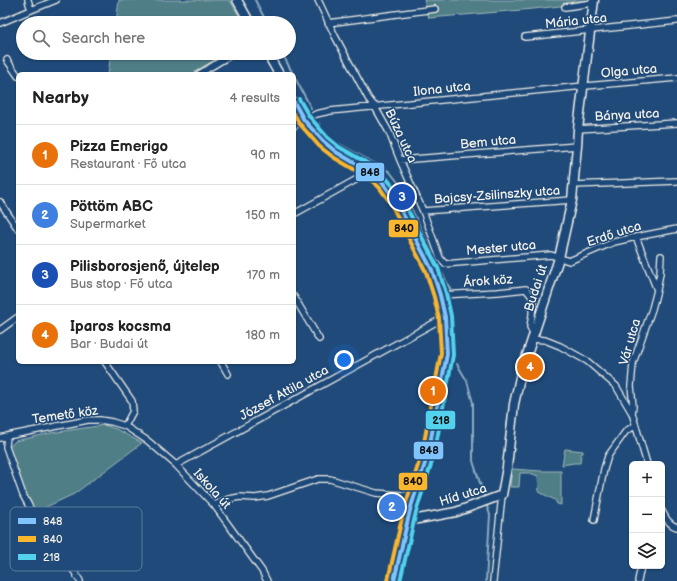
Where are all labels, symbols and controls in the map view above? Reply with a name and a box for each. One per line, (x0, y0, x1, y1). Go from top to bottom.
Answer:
street label: Mária utca (544, 10, 608, 32)
search box (16, 16, 296, 60)
icon: search (30, 27, 52, 49)
text: Search here (62, 29, 145, 48)
street label: Olga utca (600, 61, 658, 81)
street label: Ilona utca (413, 78, 471, 100)
text: Nearby (32, 88, 89, 108)
text: 4 results (230, 90, 280, 106)
street label: Bánya utca (594, 105, 660, 125)
street label: Búza utca (381, 106, 421, 166)
street label: Bem utca (459, 132, 517, 152)
text: Pizza Emerigo (70, 137, 168, 156)
text: 1 (42, 147, 48, 163)
text: 90 m (251, 147, 280, 163)
text: Restaurant · Fő utca (70, 156, 186, 172)
line badge: 848 (355, 162, 385, 182)
text: 848 (360, 166, 380, 179)
pin: 3 (389, 182, 415, 212)
street label: Bajcsy-Zsilinszky utca (433, 183, 561, 207)
text: Pöttöm ABC (70, 197, 153, 216)
text: 2 (41, 207, 49, 223)
text: 150 m (246, 207, 280, 223)
text: Supermarket (70, 216, 146, 232)
street label: Erdő utca (585, 218, 643, 250)
line badge: 840 (388, 219, 419, 238)
text: 840 (394, 222, 414, 235)
street label: Mester utca (465, 237, 537, 259)
text: Pilisborosjenő, újtelep (70, 257, 220, 276)
street label: Budai út (521, 262, 551, 314)
text: 3 (41, 267, 49, 283)
text: 170 m (247, 267, 280, 283)
street label: Árok köz (463, 270, 514, 291)
text: Bus stop · Fő utca (70, 276, 173, 292)
text: Iparos kocsma (70, 317, 171, 336)
street label: Vár utca (616, 317, 644, 367)
text: 4 (41, 327, 49, 343)
text: 180 m (245, 327, 280, 343)
text: Bar · Budai út (70, 336, 148, 352)
your location (334, 350, 354, 370)
pin: 4 (517, 352, 543, 382)
street label: József Attila utca (237, 362, 331, 424)
pin: 1 (420, 376, 446, 406)
street label: Temető köz (31, 402, 100, 428)
line badge: 218 (425, 410, 456, 430)
text: 218 (432, 414, 450, 427)
line badge: 848 (413, 441, 444, 460)
text: 848 (419, 444, 439, 457)
map controls (629, 461, 665, 569)
button: + (629, 461, 665, 497)
street label: Iskola út (190, 466, 234, 512)
line badge: 840 (398, 472, 428, 491)
text: 840 (403, 475, 423, 488)
street label: Híd utca (437, 480, 489, 510)
pin: 2 (379, 492, 405, 522)
button: − (629, 497, 665, 533)
legend (10, 507, 142, 571)
text: 848 (43, 515, 63, 528)
text: 840 (43, 533, 63, 546)
button: layers (629, 533, 665, 569)
text: 218 (43, 551, 60, 564)

